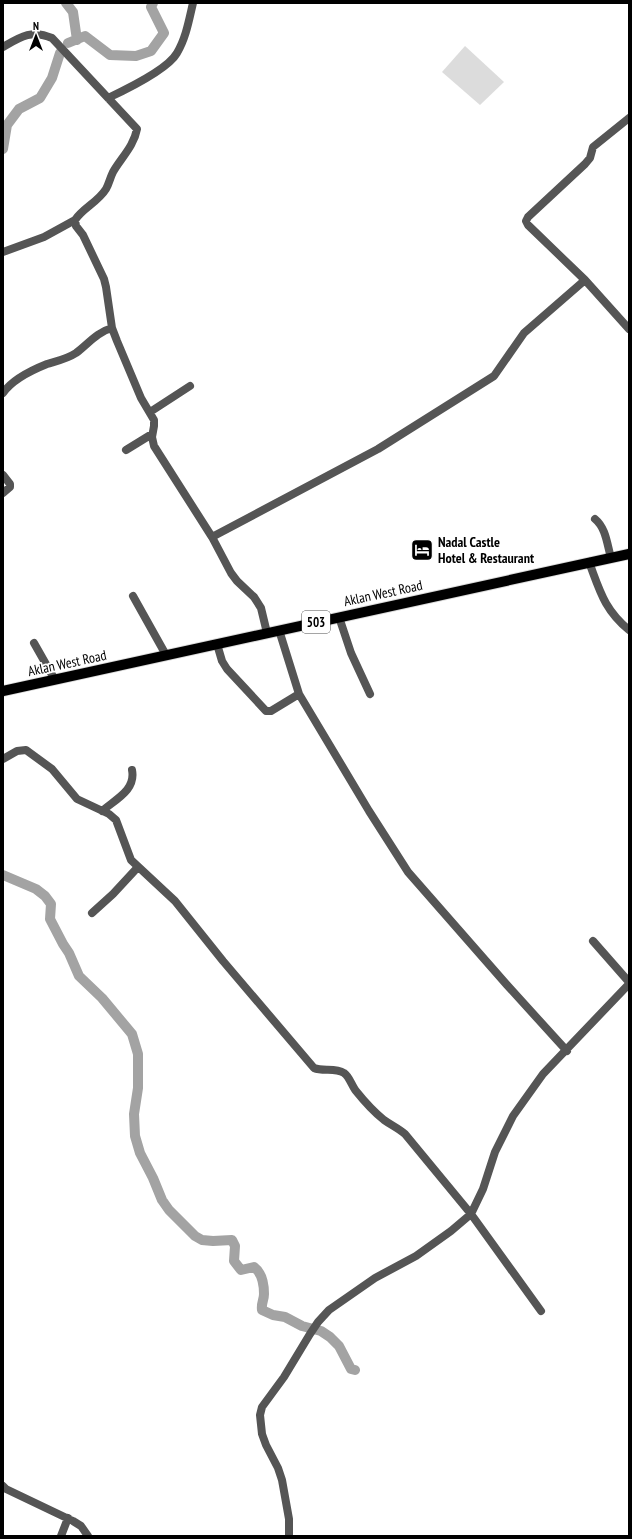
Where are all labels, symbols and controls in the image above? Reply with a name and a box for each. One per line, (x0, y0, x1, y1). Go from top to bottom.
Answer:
north arrow (16, 16, 56, 56)
text: N (33, 19, 39, 33)
place label: Nadal Castle Hotel & Restaurant (438, 533, 534, 567)
hotel icon: Nadal Castle Hotel & Restaurant (409, 537, 435, 563)
street label: Aklan West Road (342, 576, 424, 610)
road number: 503 (302, 611, 330, 633)
street label: Aklan West Road (26, 646, 108, 680)

